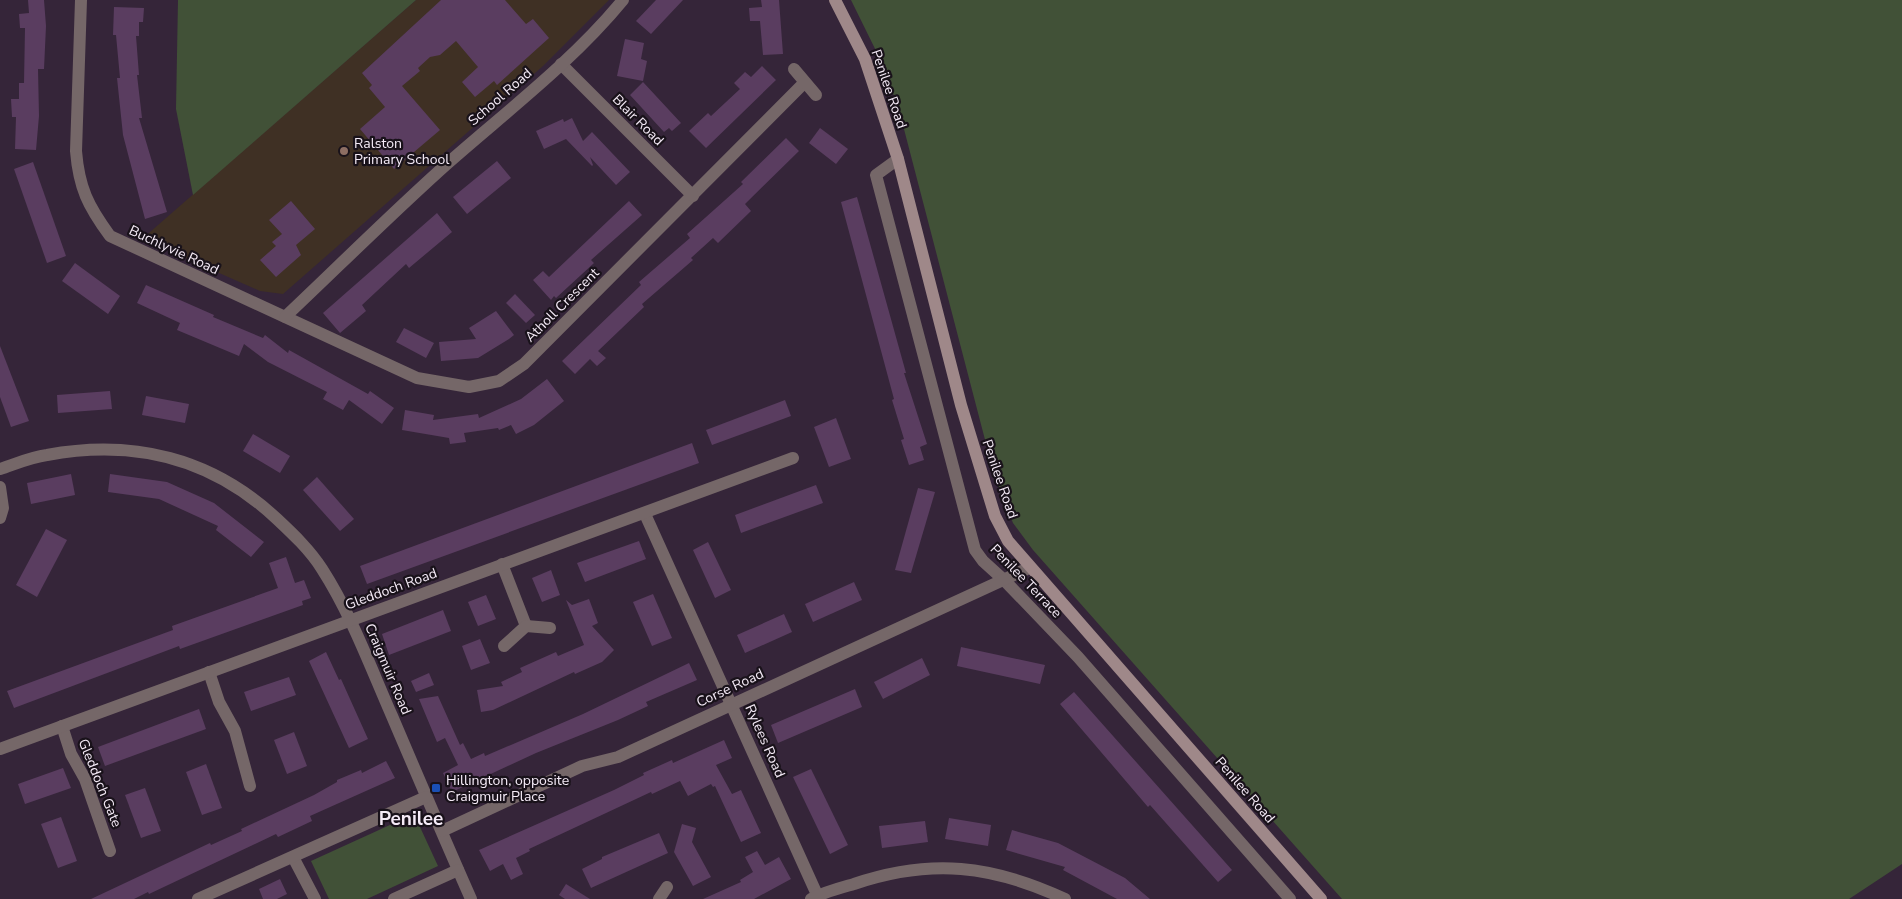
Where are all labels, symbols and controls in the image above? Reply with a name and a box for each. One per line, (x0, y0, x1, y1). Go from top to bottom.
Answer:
street label: Penilee Road (867, 47, 911, 131)
street label: School Road (464, 64, 536, 130)
street label: Blair Road (608, 90, 668, 150)
place label: Ralston Primary School (354, 134, 450, 169)
marker: Ralston Primary School (338, 145, 350, 157)
street label: Buchlyvie Road (126, 221, 222, 279)
street label: Atholl Crescent (521, 264, 603, 346)
street label: Penilee Road (978, 437, 1022, 521)
street label: Penilee Terrace (986, 540, 1066, 622)
street label: Gleddoch Road (342, 564, 440, 614)
street label: Craigmuir Road (360, 620, 416, 718)
street label: Corse Road (693, 664, 767, 712)
street label: Rylees Road (740, 701, 790, 781)
street label: Gleddoch Gate (74, 736, 126, 830)
street label: Penilee Road (1211, 753, 1279, 827)
place label: Hillington, opposite Craigmuir Place (446, 771, 569, 806)
marker: Hillington, opposite Craigmuir Place (430, 782, 442, 794)
district label: Penilee (379, 806, 443, 832)

